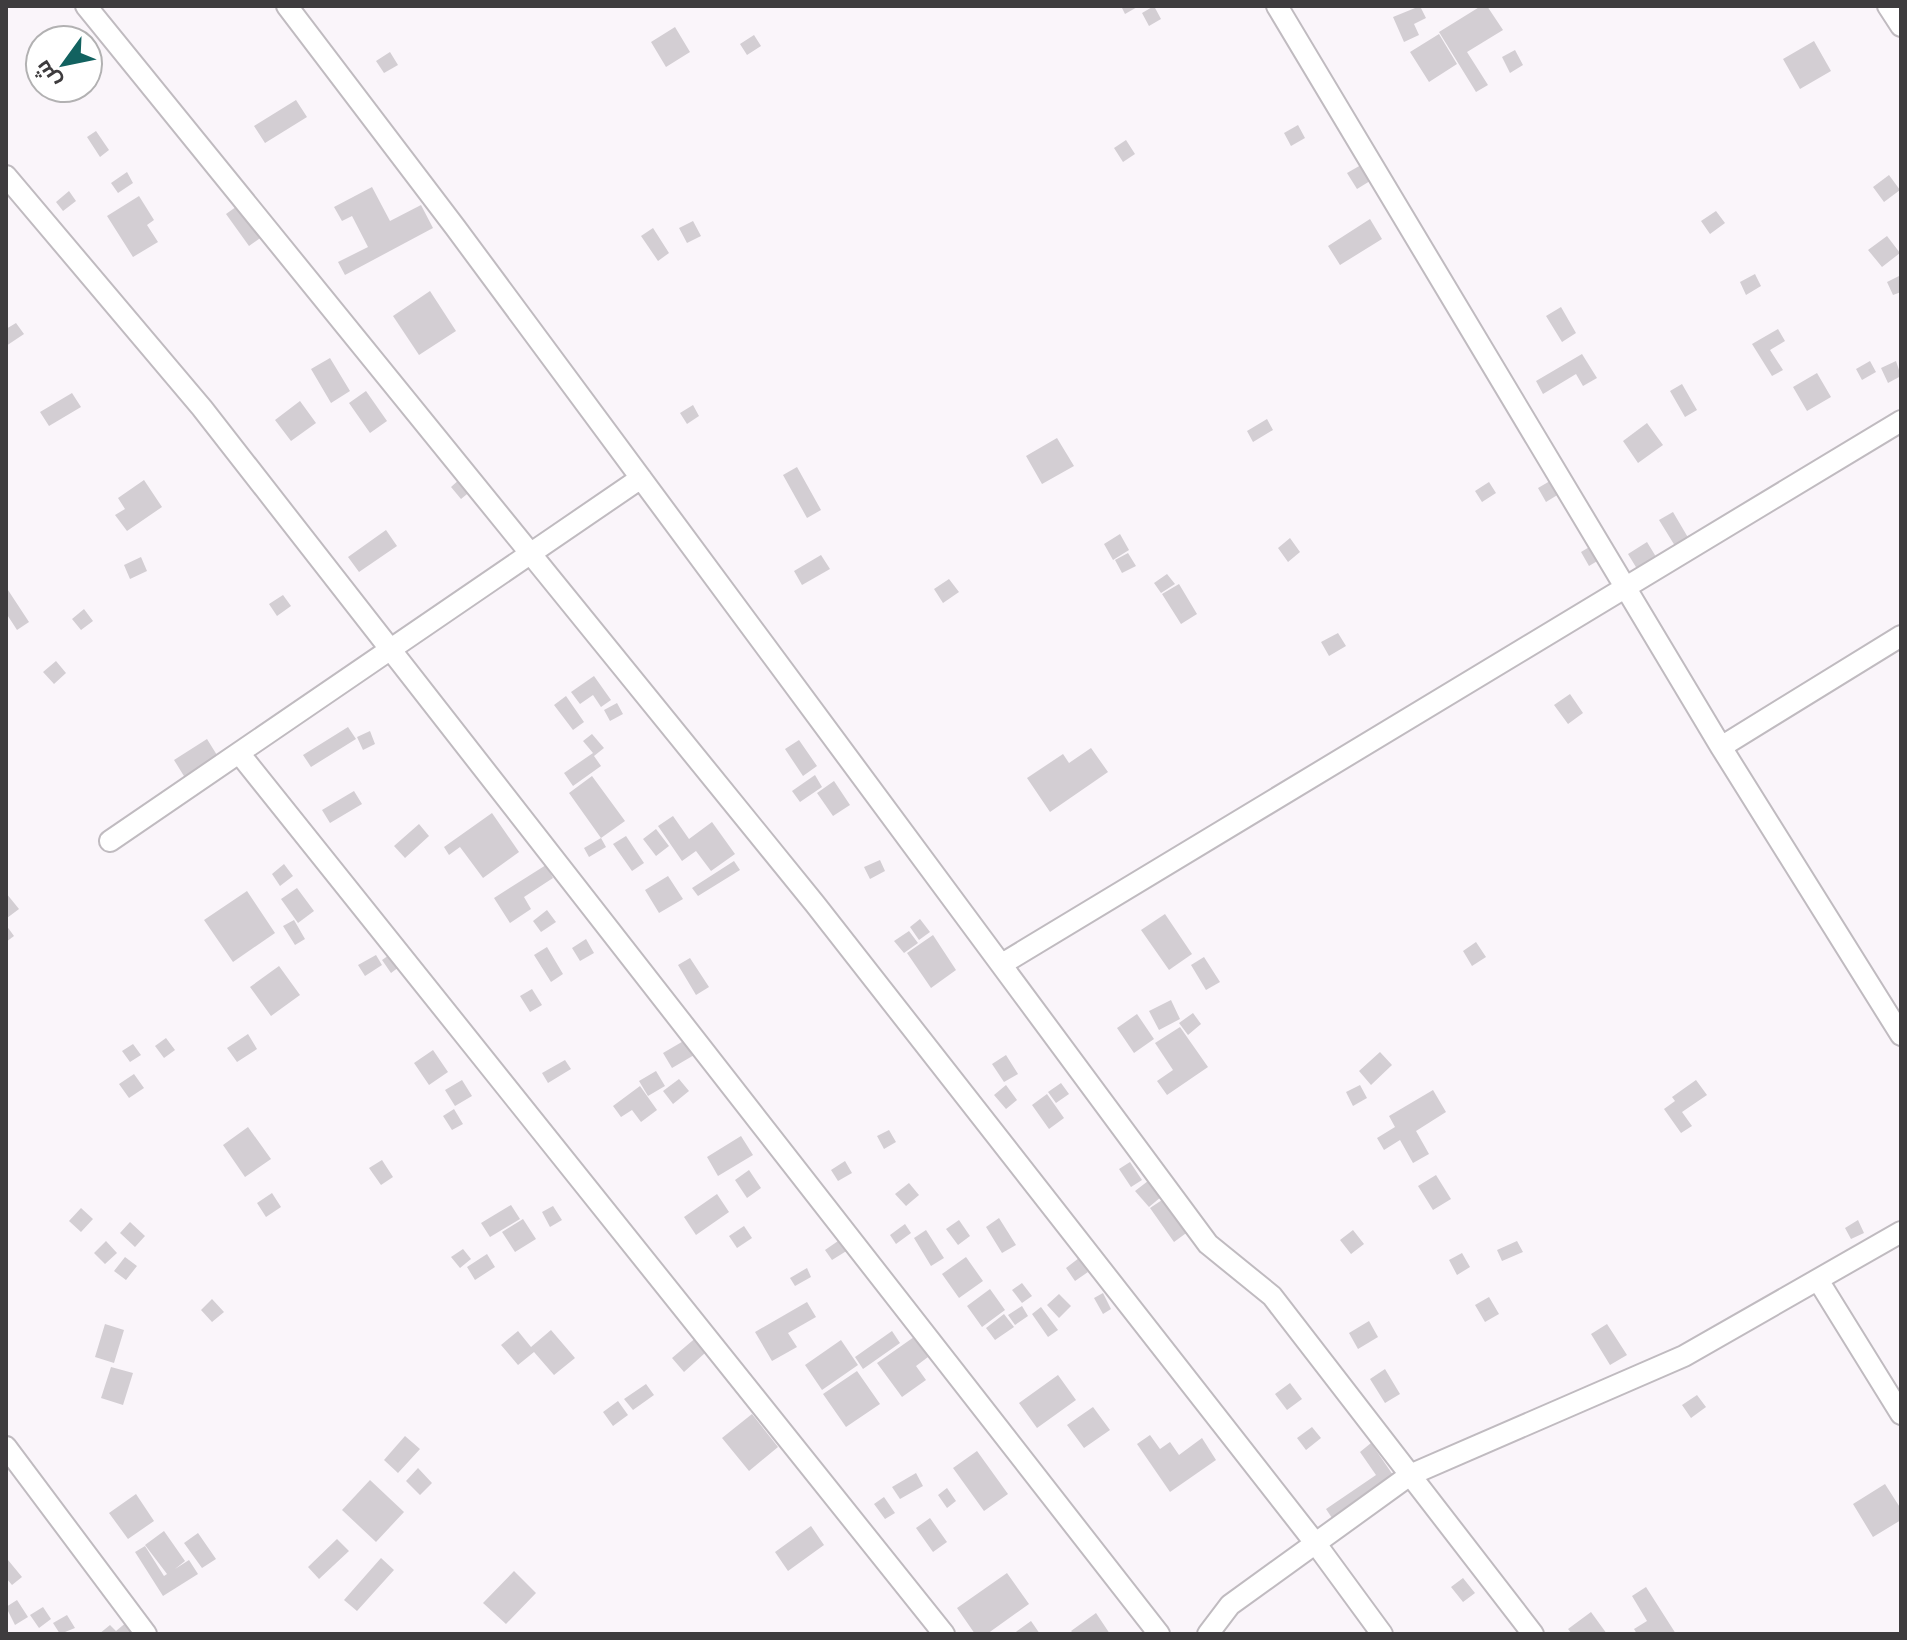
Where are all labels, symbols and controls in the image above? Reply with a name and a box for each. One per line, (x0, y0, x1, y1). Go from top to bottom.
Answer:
north arrow (24, 24, 104, 104)
text: ش (27, 55, 67, 95)

